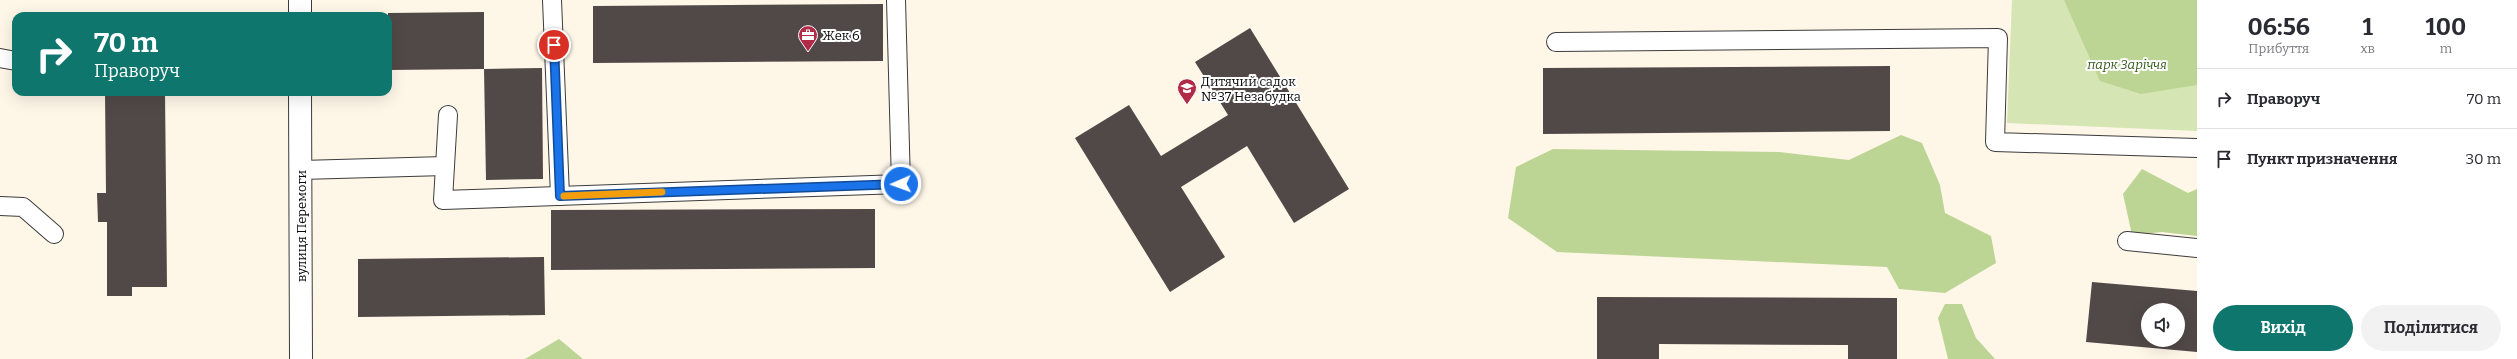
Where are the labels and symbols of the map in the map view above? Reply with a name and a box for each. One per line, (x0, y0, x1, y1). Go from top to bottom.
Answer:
office icon: Жек 6 (797, 24, 819, 52)
pin (537, 28, 571, 62)
place label: Жек 6 (822, 28, 860, 43)
park label: парк Заріччя (2086, 57, 2167, 72)
place label: Дитячий садок №37 Незабудка (1201, 74, 1301, 104)
school or university icon: Дитячий садок №37 Незабудка (1176, 77, 1198, 105)
position arrow (880, 163, 922, 205)
street label: вулиця Перемоги (294, 170, 309, 282)

